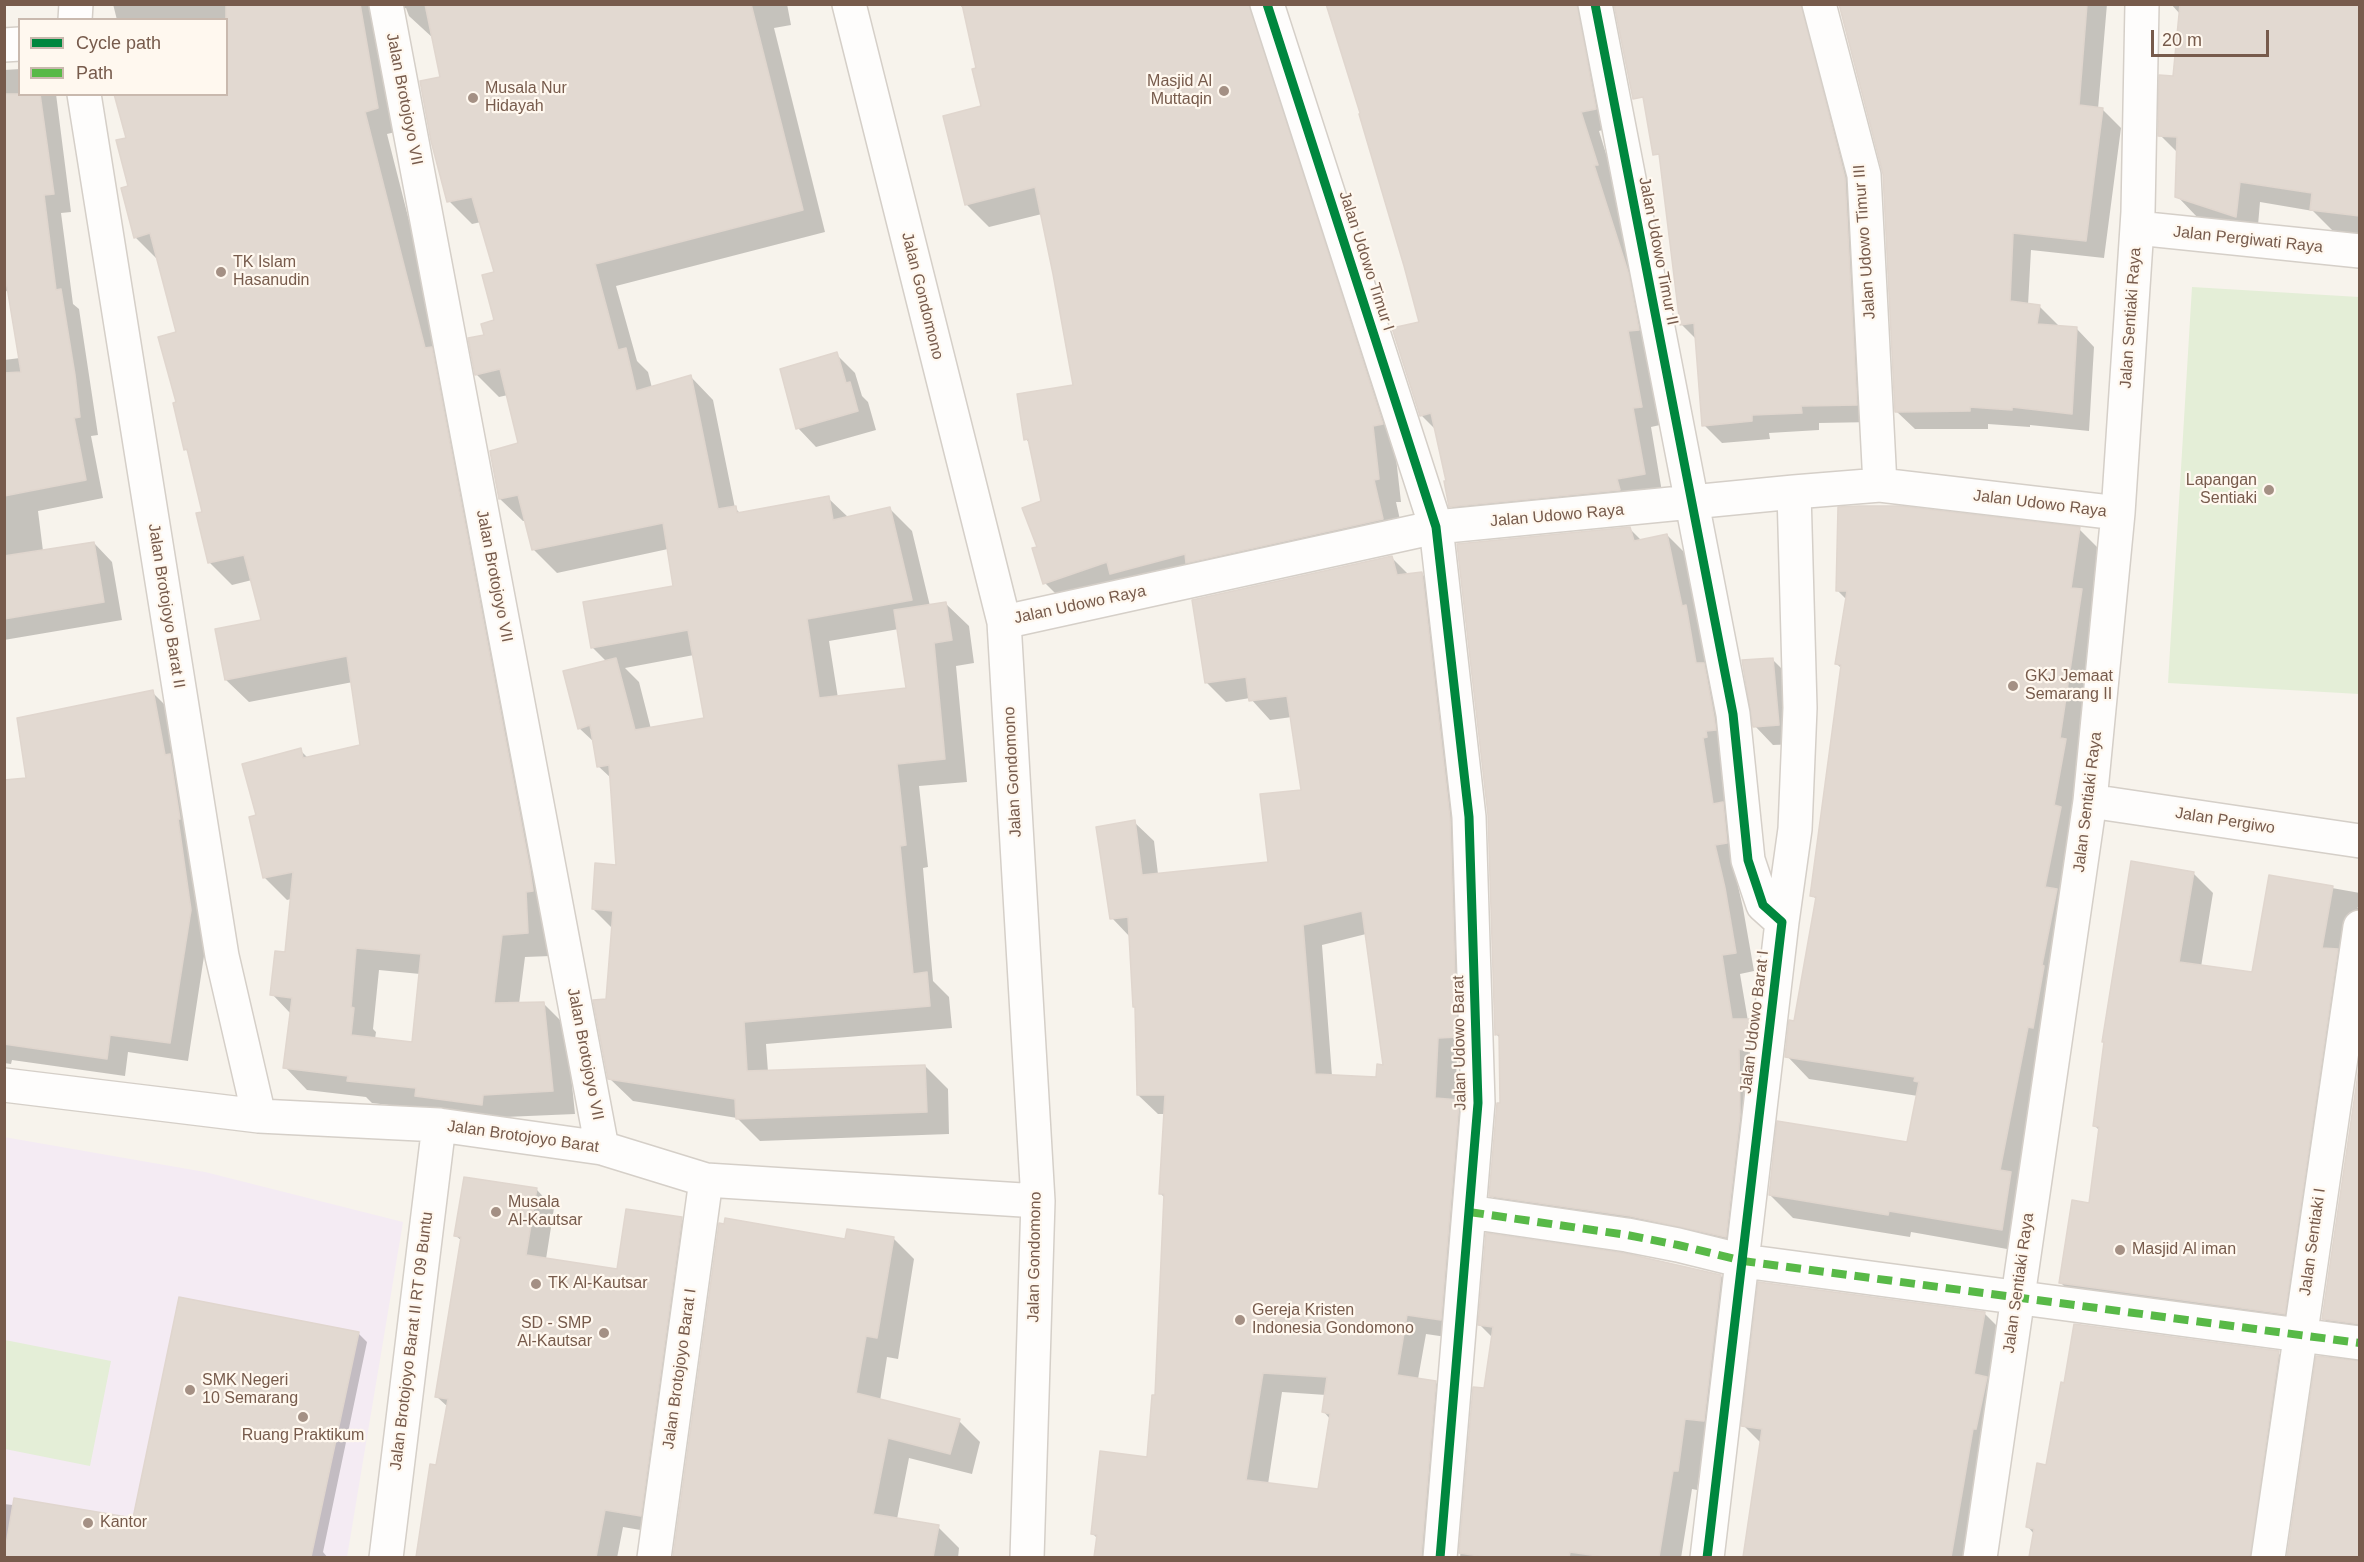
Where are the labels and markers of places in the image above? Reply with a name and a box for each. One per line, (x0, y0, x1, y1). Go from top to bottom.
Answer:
place label: Masjid Al Muttaqin (1147, 72, 1212, 110)
place label: Musala Nur Hidayah (485, 79, 567, 117)
marker: Masjid Al Muttaqin (1217, 84, 1231, 98)
marker: Musala Nur Hidayah (466, 91, 480, 105)
place label: TK Islam Hasanudin (233, 253, 310, 291)
marker: TK Islam Hasanudin (214, 265, 228, 279)
place label: Lapangan Sentiaki (2186, 471, 2257, 509)
marker: Lapangan Sentiaki (2262, 483, 2276, 497)
place label: GKJ Jemaat Semarang II (2025, 667, 2113, 705)
marker: GKJ Jemaat Semarang II (2006, 679, 2020, 693)
place label: Musala Al-Kautsar (508, 1193, 583, 1231)
marker: Musala Al-Kautsar (489, 1205, 503, 1219)
place label: Masjid Al iman (2132, 1240, 2236, 1260)
marker: Masjid Al iman (2113, 1243, 2127, 1257)
place label: TK Al-Kautsar (548, 1274, 648, 1294)
marker: TK Al-Kautsar (529, 1277, 543, 1291)
place label: Gereja Kristen Indonesia Gondomono (1252, 1301, 1414, 1339)
marker: Gereja Kristen Indonesia Gondomono (1233, 1313, 1247, 1327)
place label: SD - SMP Al-Kautsar (517, 1314, 592, 1352)
marker: SD - SMP Al-Kautsar (597, 1326, 611, 1340)
place label: SMK Negeri 10 Semarang (202, 1371, 298, 1409)
marker: SMK Negeri 10 Semarang (183, 1383, 197, 1397)
marker: Ruang Praktikum (296, 1410, 310, 1424)
place label: Ruang Praktikum (242, 1426, 364, 1446)
place label: Kantor (100, 1513, 147, 1533)
marker: Kantor (81, 1516, 95, 1530)

